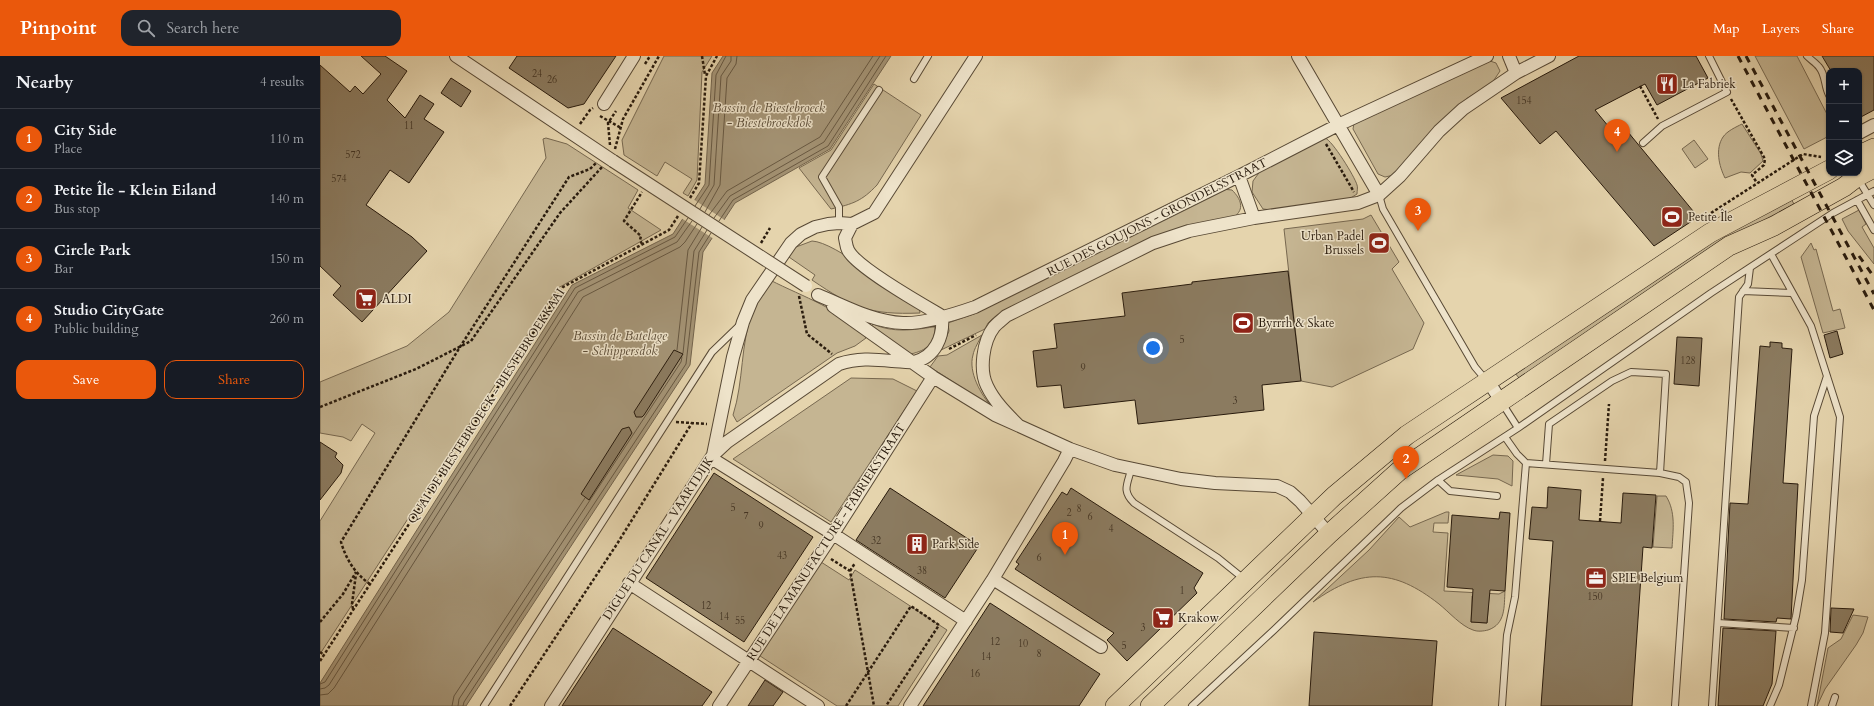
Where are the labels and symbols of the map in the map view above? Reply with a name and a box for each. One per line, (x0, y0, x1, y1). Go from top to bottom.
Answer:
house number: 24 (532, 67, 542, 81)
restaurant icon: La Fabriek (1654, 71, 1680, 97)
house number: 26 (547, 73, 557, 87)
place label: La Fabriek (1682, 76, 1736, 92)
house number: 154 (1516, 94, 1532, 108)
water label: Bassin de Biestebroeck - Biestebroekdok (713, 99, 826, 132)
house number: 11 (404, 119, 414, 133)
pin: 4 (1604, 119, 1630, 152)
house number: 572 (345, 148, 361, 162)
street label: RUE DES GOUJONS - GRONDELSSTRAAT (1044, 154, 1270, 280)
house number: 574 (331, 172, 347, 186)
pin: 3 (1405, 198, 1431, 231)
sports icon: Petite Île (1659, 204, 1685, 230)
place label: Petite Île (1688, 208, 1733, 225)
place label: Urban Padel Brussels (1301, 228, 1364, 258)
sports icon: Urban Padel Brussels (1366, 230, 1392, 256)
street label: QUAI DE BIESTEBROECK - BIESTEBROEKKAAI (404, 285, 568, 527)
supermarket icon: ALDI (353, 286, 379, 312)
place label: ALDI (382, 291, 412, 307)
sports icon: Byrrrh & Skate (1230, 310, 1256, 336)
place label: Byrrrh & Skate (1258, 315, 1334, 331)
water label: Bassin de Batelage - Schippersdok (573, 327, 668, 360)
house number: 5 (1179, 333, 1185, 347)
your location (1143, 338, 1163, 358)
house number: 128 (1680, 354, 1696, 368)
house number: 9 (1080, 361, 1086, 375)
house number: 3 (1232, 394, 1238, 408)
street label: RUE DE LA MANUFACTURE - FABRIEKSTRAAT (743, 420, 909, 664)
pin: 2 (1393, 446, 1419, 479)
street label: DIGUE DU CANAL - VAARTDIJK (599, 453, 717, 623)
house number: 5 (730, 501, 736, 515)
house number: 8 (1076, 502, 1082, 516)
house number: 2 (1066, 506, 1072, 520)
house number: 7 (743, 509, 749, 523)
house number: 6 (1087, 510, 1093, 524)
house number: 9 (758, 519, 764, 533)
pin: 1 (1052, 522, 1078, 555)
house number: 4 (1108, 522, 1114, 536)
building icon: Park Side (904, 531, 930, 557)
house number: 32 (871, 534, 881, 548)
place label: Park Side (932, 536, 980, 552)
house number: 43 (777, 549, 787, 563)
house number: 6 (1036, 551, 1042, 565)
house number: 38 (917, 564, 927, 578)
office icon: SPIE Belgium (1583, 565, 1609, 591)
place label: SPIE Belgium (1612, 570, 1684, 586)
house number: 1 (1179, 584, 1185, 598)
house number: 150 (1587, 590, 1603, 604)
house number: 12 (701, 599, 711, 613)
supermarket icon: Krakow (1150, 605, 1176, 631)
house number: 14 (719, 610, 729, 624)
place label: Krakow (1178, 610, 1219, 626)
house number: 55 (735, 614, 745, 628)
house number: 3 (1140, 621, 1146, 635)
house number: 12 (990, 635, 1000, 649)
house number: 10 (1018, 637, 1028, 651)
house number: 5 (1121, 639, 1127, 653)
house number: 8 (1036, 647, 1042, 661)
house number: 14 (981, 650, 991, 664)
house number: 16 (970, 667, 980, 681)

